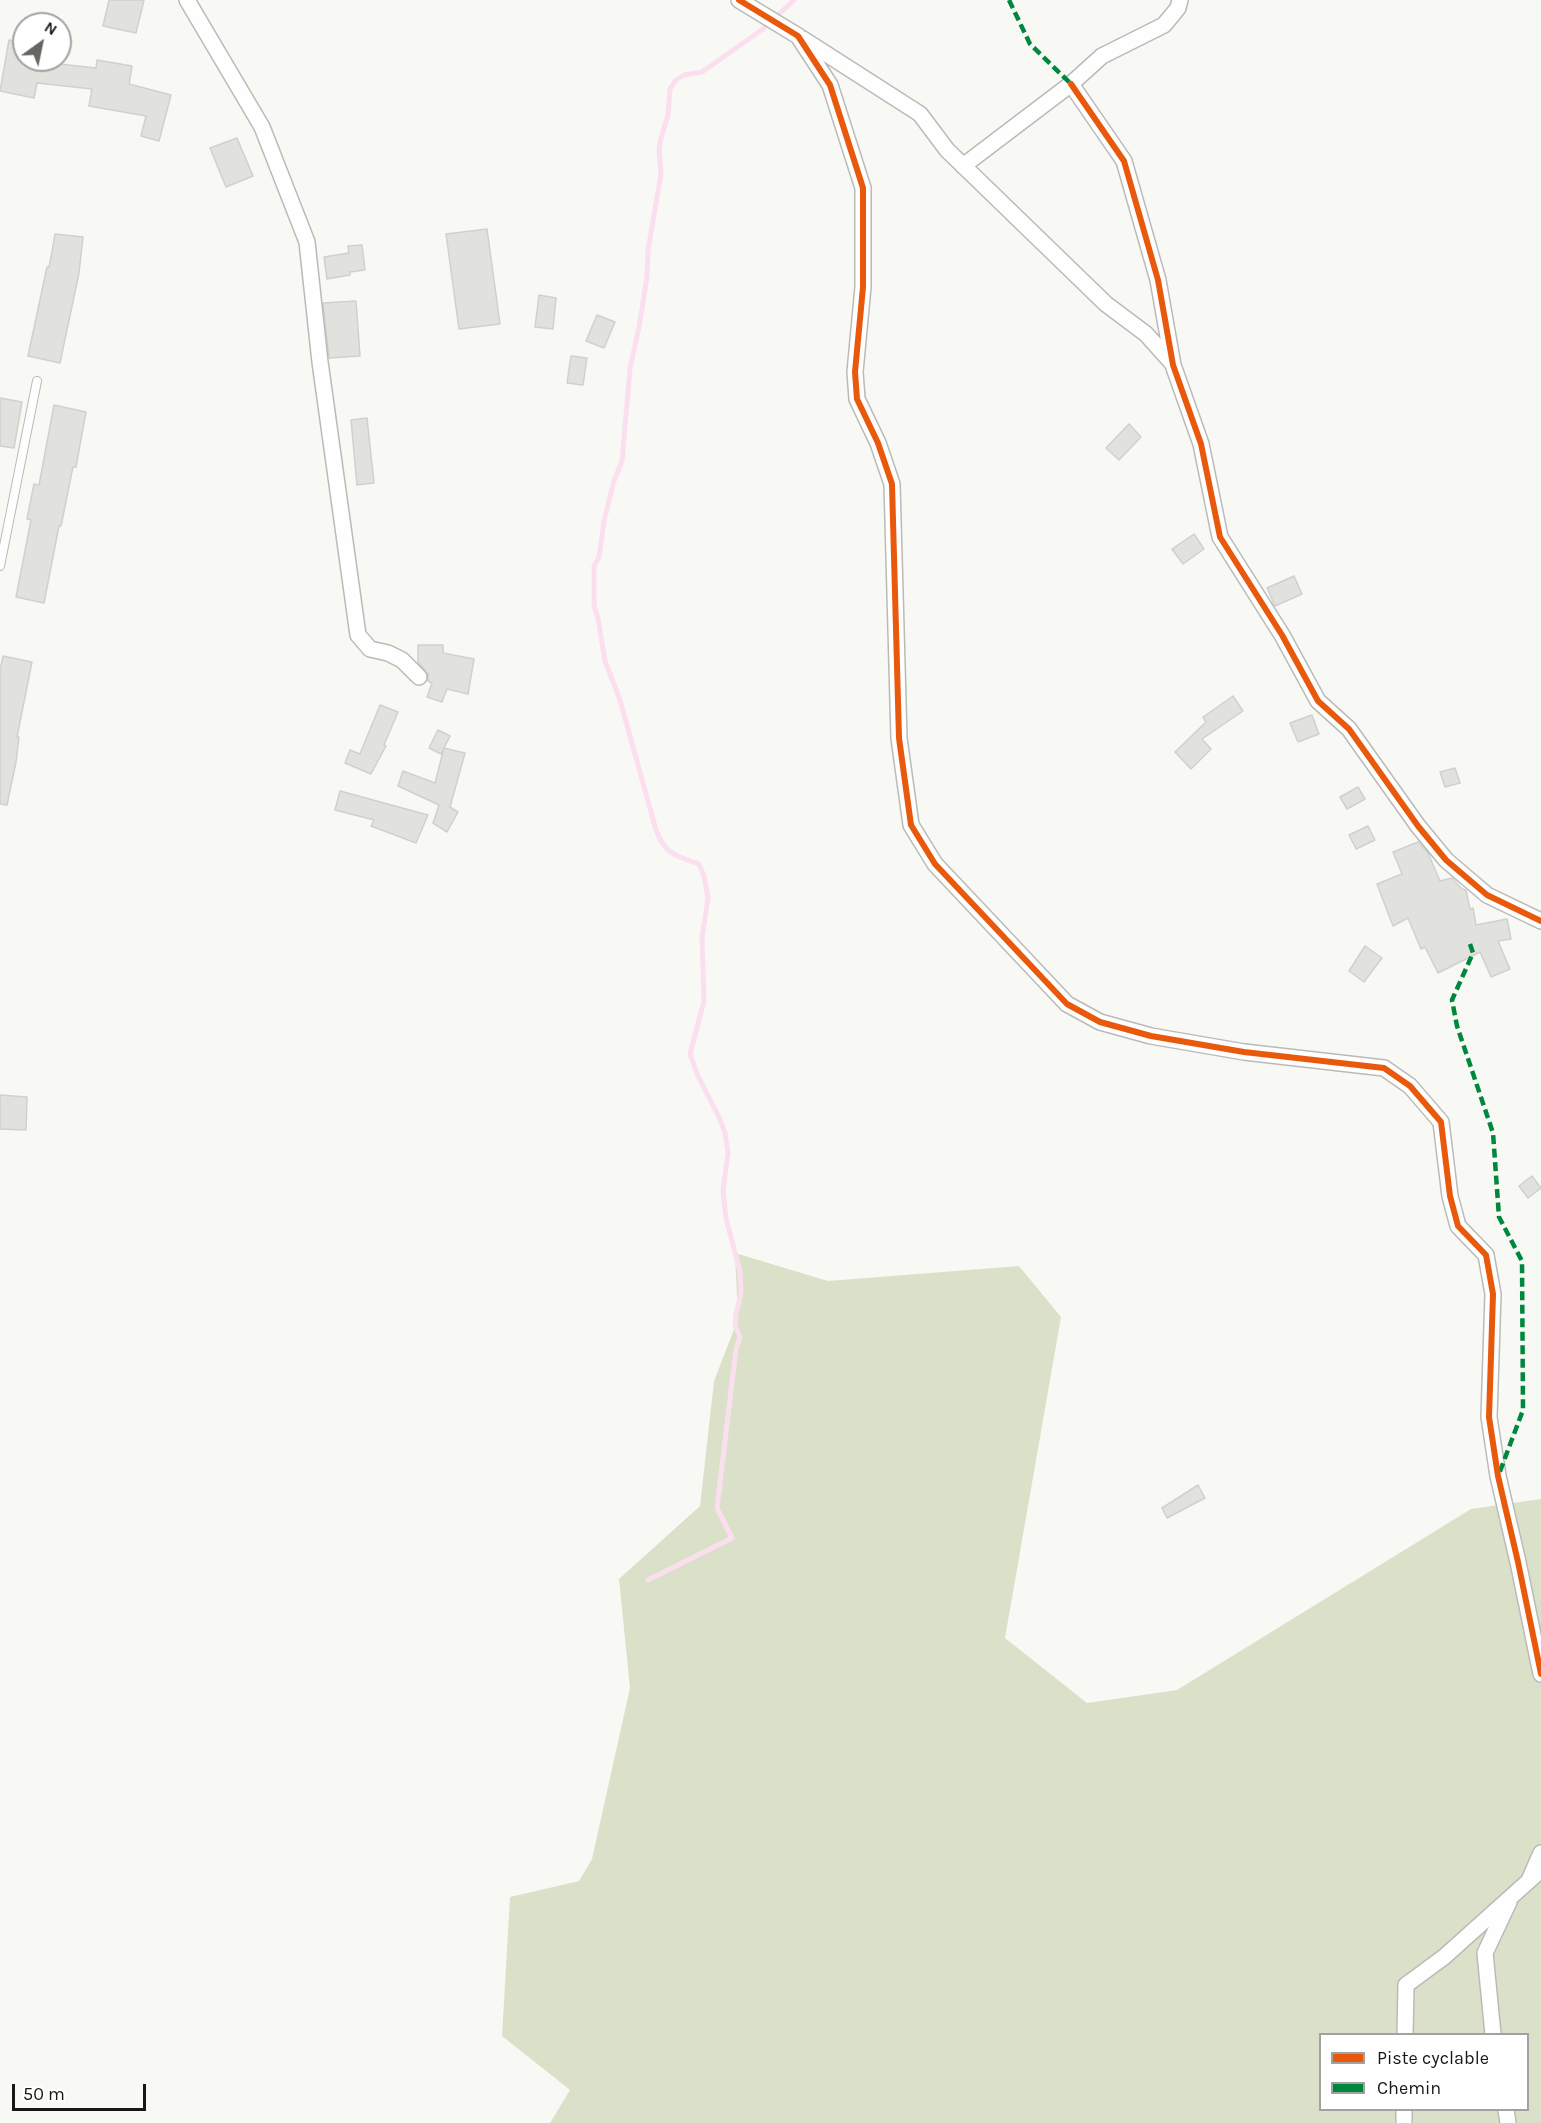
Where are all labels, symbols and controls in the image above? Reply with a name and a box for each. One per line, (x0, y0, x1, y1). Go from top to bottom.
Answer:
north arrow (12, 12, 72, 72)
text: N (41, 17, 61, 39)
legend (1319, 2033, 1529, 2111)
text: Piste cyclable (1377, 2047, 1489, 2069)
scale bar (15, 2072, 148, 2110)
text: Chemin (1377, 2077, 1441, 2099)
text: 50 m (23, 2083, 65, 2105)

